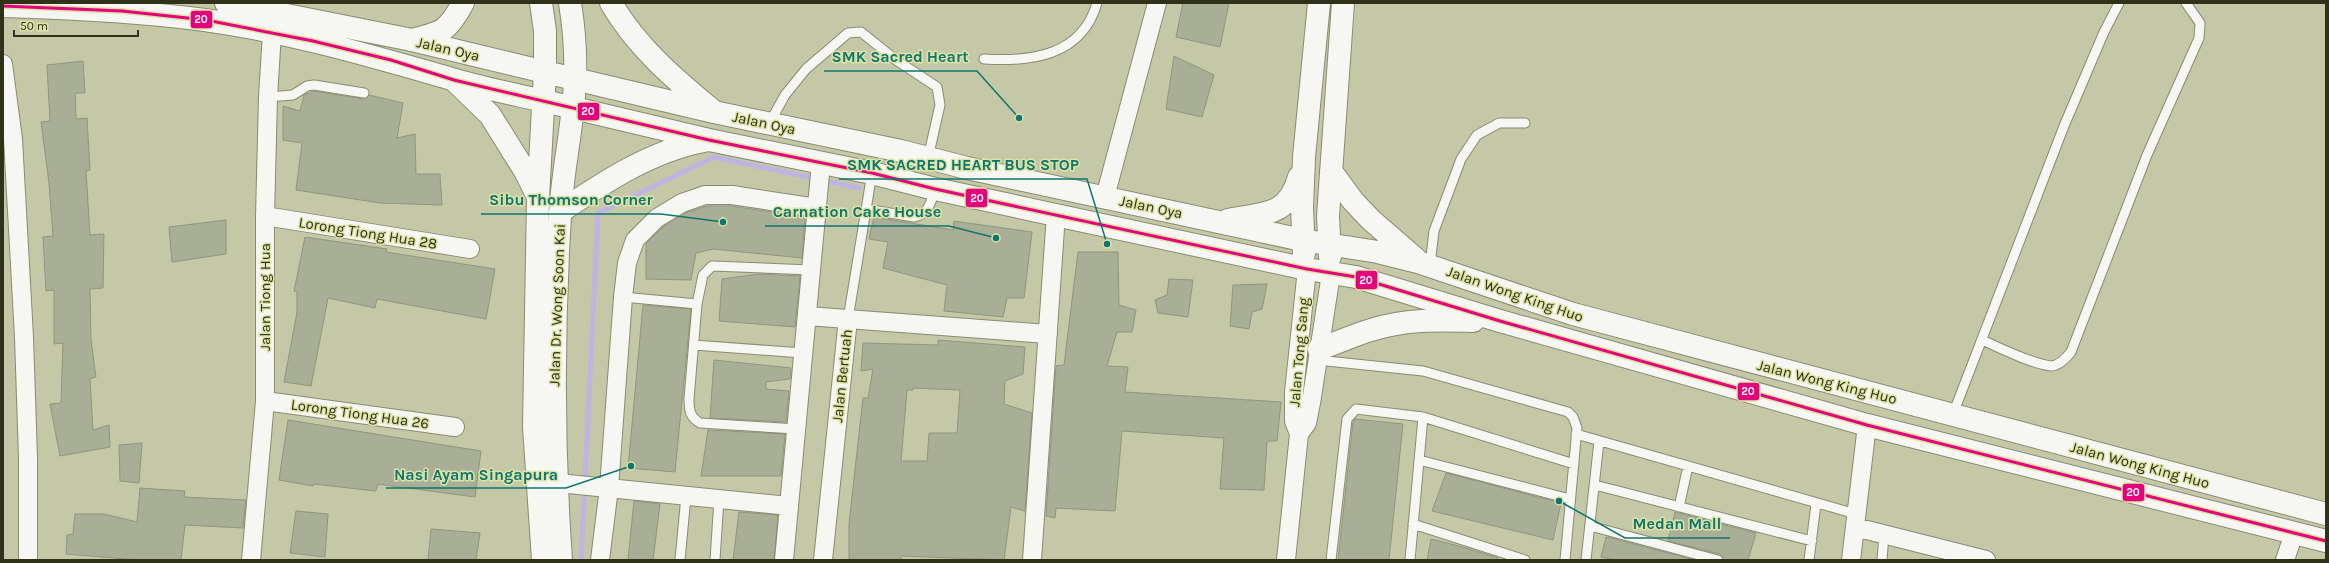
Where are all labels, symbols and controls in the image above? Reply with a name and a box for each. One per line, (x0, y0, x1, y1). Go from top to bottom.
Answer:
line badge: 20 (190, 10, 213, 29)
scale bar (14, 12, 138, 38)
text: 20 (194, 13, 208, 26)
text: 50 m (20, 19, 48, 33)
street label: Jalan Oya (415, 33, 481, 65)
callout: SMK Sacred Heart (824, 43, 977, 71)
text: SMK Sacred Heart (831, 47, 969, 66)
line badge: 20 (577, 102, 600, 121)
text: 20 (581, 105, 595, 118)
street label: Jalan Oya (731, 108, 797, 138)
callout: SMK SACRED HEART BUS STOP (839, 151, 1087, 179)
text: SMK SACRED HEART BUS STOP (847, 155, 1079, 174)
callout: Sibu Thomson Corner (481, 186, 661, 214)
line badge: 20 (965, 188, 988, 208)
text: Sibu Thomson Corner (489, 190, 654, 209)
text: 20 (970, 192, 984, 205)
street label: Jalan Oya (1118, 192, 1184, 222)
callout: Carnation Cake House (765, 198, 949, 226)
text: Carnation Cake House (773, 202, 941, 221)
street label: Lorong Tiong Hua 28 (297, 213, 439, 253)
street label: Jalan Dr. Wong Soon Kai (545, 223, 569, 387)
street label: Jalan Tiong Hua (256, 243, 274, 351)
street label: Jalan Wong King Huo (1444, 262, 1586, 326)
line badge: 20 (1355, 270, 1378, 290)
text: 20 (1359, 274, 1373, 287)
street label: Jalan Tong Sang (1285, 296, 1313, 407)
street label: Jalan Bertuah (828, 328, 856, 424)
street label: Jalan Wong King Huo (1755, 356, 1899, 408)
line badge: 20 (1737, 382, 1760, 401)
text: 20 (1741, 385, 1755, 398)
street label: Lorong Tiong Hua 26 (290, 395, 430, 433)
street label: Jalan Wong King Huo (2068, 438, 2212, 492)
callout: Nasi Ayam Singapura (386, 460, 566, 488)
text: Nasi Ayam Singapura (394, 465, 558, 484)
line badge: 20 (2122, 483, 2145, 502)
text: 20 (2126, 486, 2140, 499)
callout: Medan Mall (1625, 510, 1730, 538)
text: Medan Mall (1633, 514, 1721, 533)

